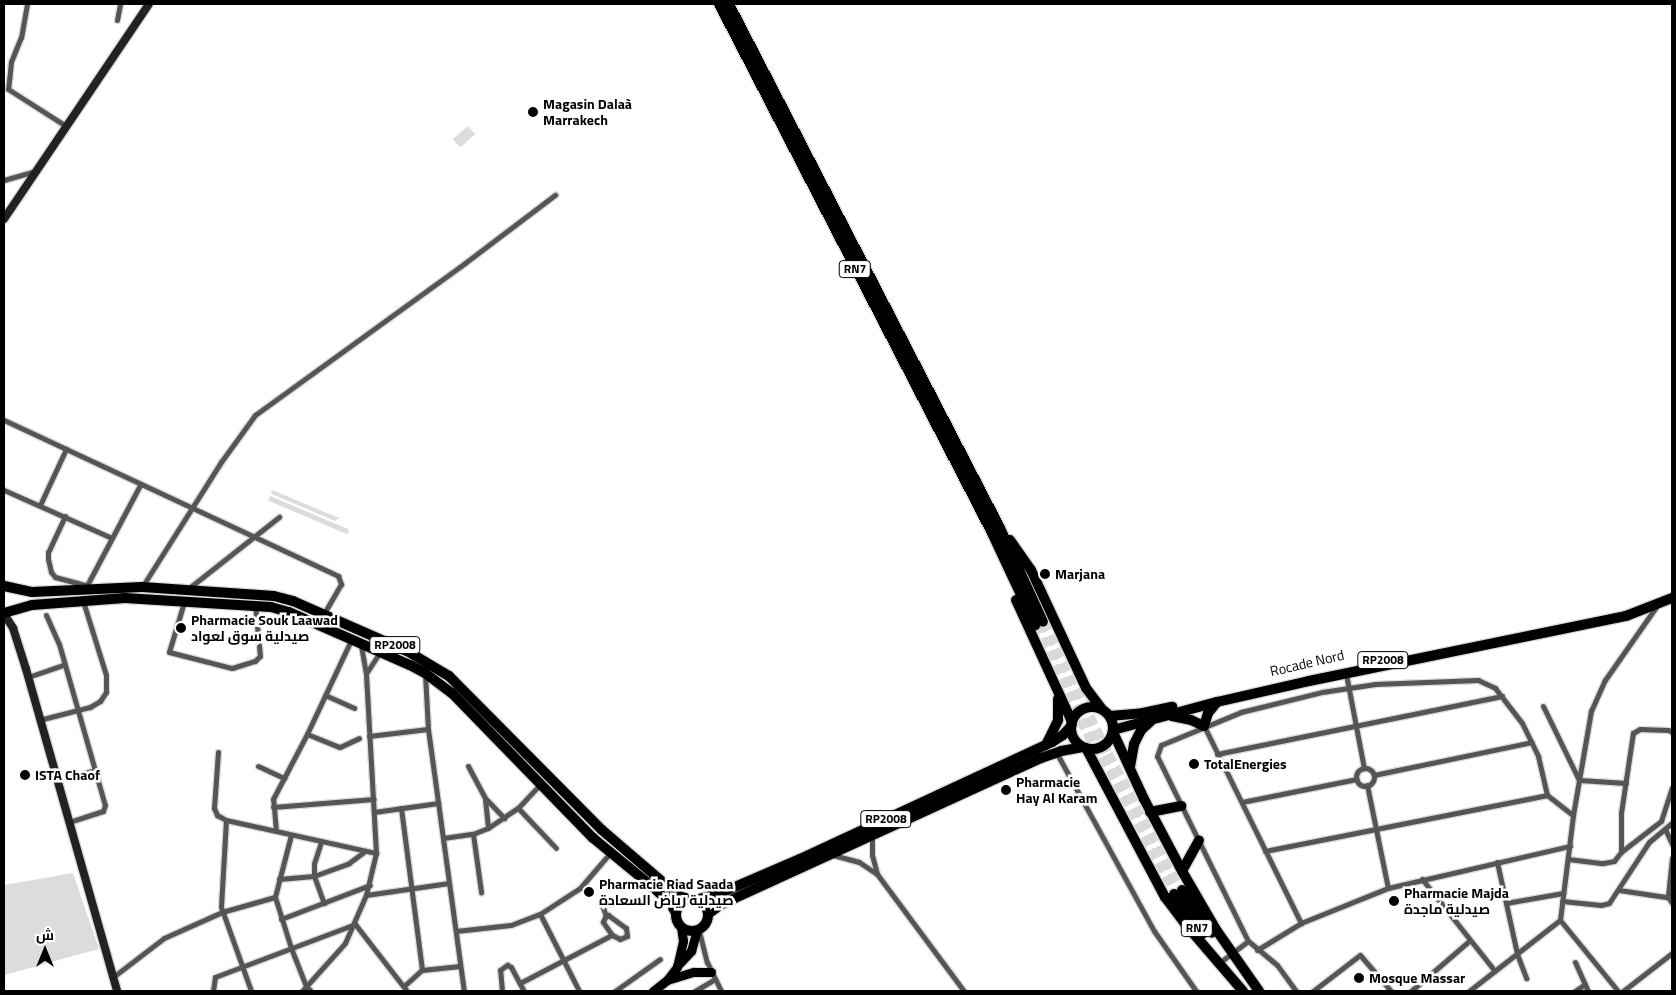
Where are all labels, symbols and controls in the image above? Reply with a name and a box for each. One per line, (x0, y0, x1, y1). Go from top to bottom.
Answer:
place label: Magasin Dalaà Marrakech (543, 96, 632, 128)
marker: Magasin Dalaà Marrakech (527, 106, 539, 118)
road number: RN7 (839, 260, 871, 278)
place label: Marjana (1055, 566, 1105, 582)
marker: Marjana (1039, 568, 1051, 580)
place label: Pharmacie Souk Laawad صيدلية سوق لعواد (191, 612, 338, 644)
marker: Pharmacie Souk Laawad صيدلية سوق لعواد (175, 622, 187, 634)
road number: RP2008 (369, 636, 421, 654)
street label: Rocade Nord (1268, 646, 1346, 680)
road number: RP2008 (1357, 650, 1409, 670)
place label: TotalEnergies (1204, 756, 1287, 772)
marker: TotalEnergies (1188, 758, 1200, 770)
place label: ISTA Chaof (35, 767, 100, 783)
marker: ISTA Chaof (19, 769, 31, 781)
place label: Pharmacie Hay Al Karam (1016, 774, 1097, 806)
marker: Pharmacie Hay Al Karam (1000, 784, 1012, 796)
road number: RP2008 (860, 810, 912, 829)
place label: Pharmacie Riad Saada صيدلية رياض السعادة (599, 876, 734, 909)
place label: Pharmacie Majda صيدلية ماجدة (1404, 885, 1509, 918)
marker: Pharmacie Riad Saada صيدلية رياض السعادة (583, 886, 595, 898)
marker: Pharmacie Majda صيدلية ماجدة (1388, 895, 1400, 907)
road number: RN7 (1181, 918, 1213, 938)
text: ش (36, 924, 54, 945)
north arrow (20, 925, 70, 975)
place label: Mosque Massar (1369, 970, 1465, 986)
marker: Mosque Massar (1353, 972, 1365, 984)

